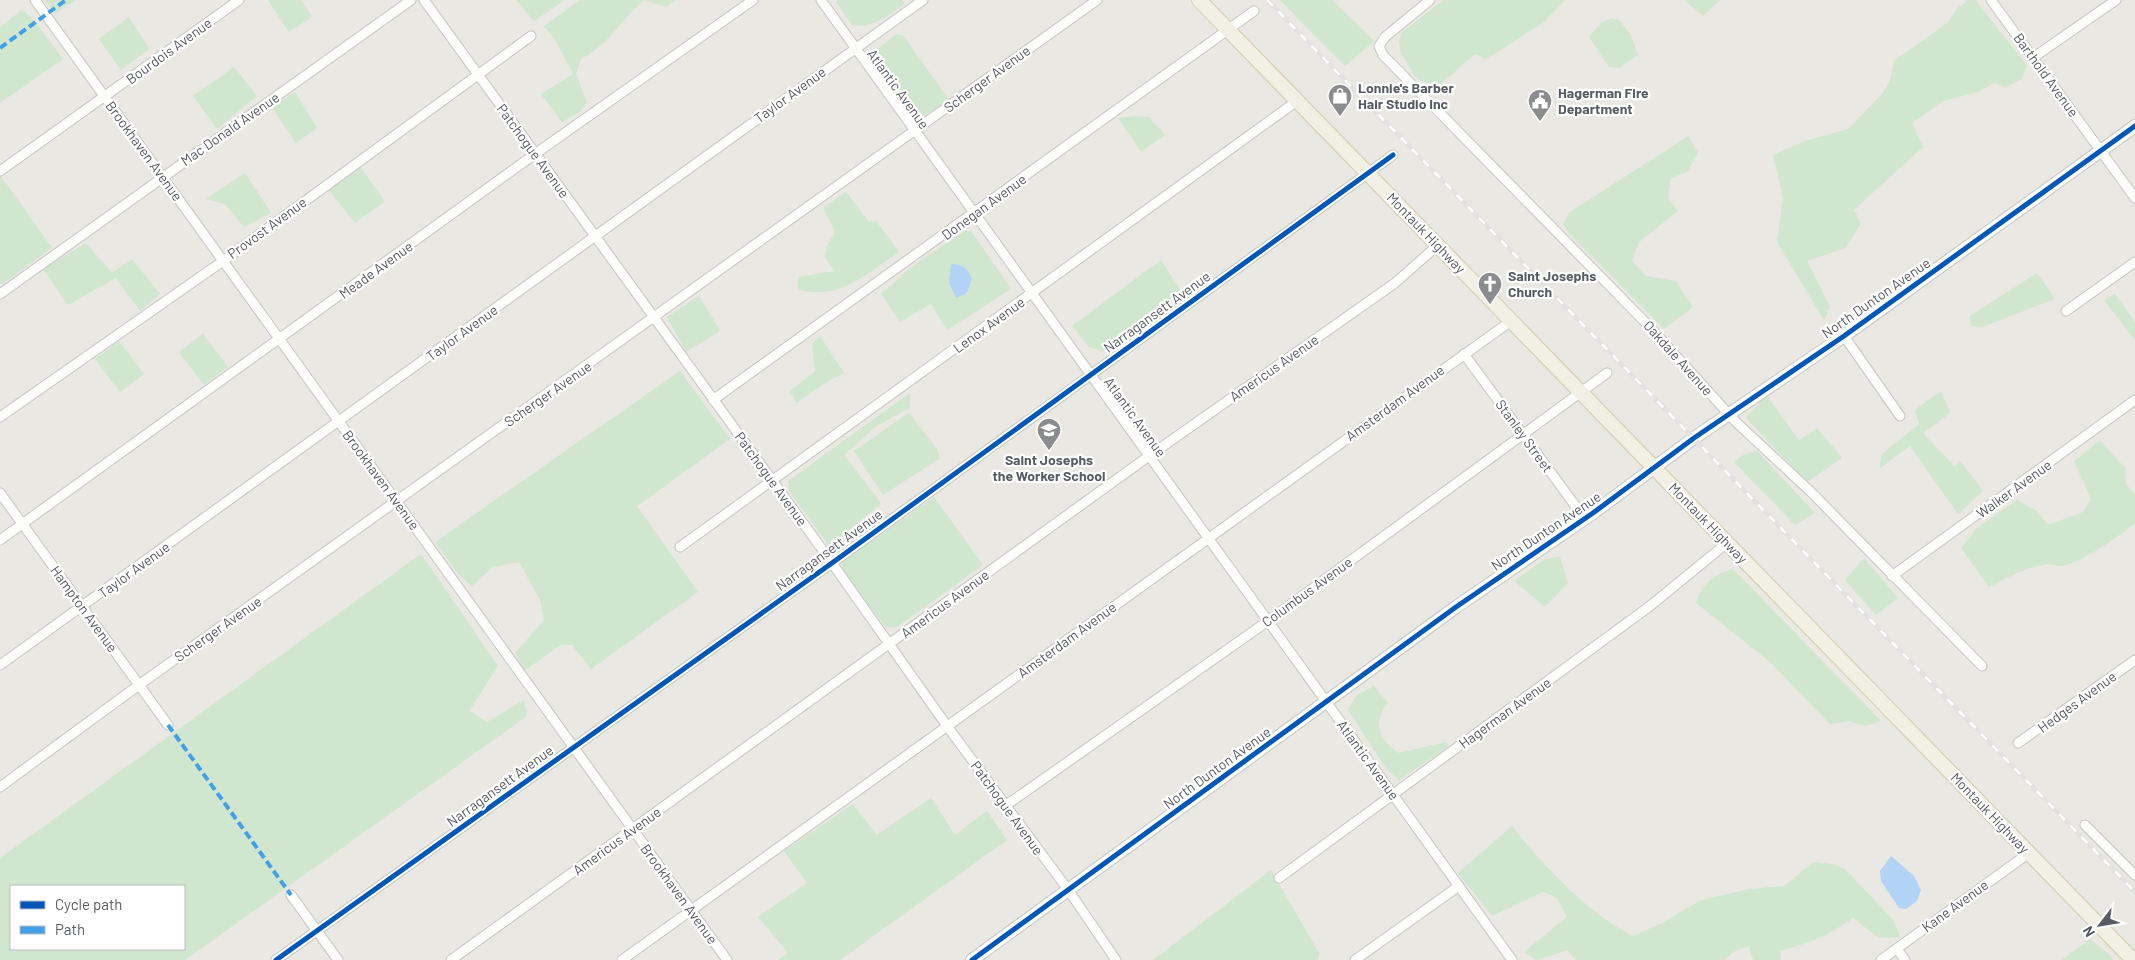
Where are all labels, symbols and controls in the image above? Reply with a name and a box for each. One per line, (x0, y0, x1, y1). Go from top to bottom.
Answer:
street label: Bourdois Avenue (123, 14, 215, 87)
street label: Barthold Avenue (2010, 29, 2083, 120)
street label: Scherger Avenue (940, 42, 1033, 116)
street label: Atlantic Avenue (864, 45, 933, 132)
street label: Taylor Avenue (751, 63, 829, 126)
place label: Lonnie's Barber Hair Studio Inc (1358, 79, 1455, 112)
shop icon: Lonnie's Barber Hair Studio Inc (1327, 83, 1353, 117)
place label: Hagerman Fire Department (1558, 84, 1649, 117)
street label: Mac Donald Avenue (177, 88, 282, 169)
public building icon: Hagerman Fire Department (1527, 88, 1553, 122)
street label: Brookhaven Avenue (102, 97, 186, 204)
street label: Patchogue Avenue (494, 100, 573, 201)
street label: Donegan Avenue (938, 170, 1029, 243)
street label: Montauk Highway (1383, 189, 1470, 277)
street label: Provost Avenue (224, 193, 310, 262)
street label: Meade Avenue (336, 237, 416, 302)
street label: North Dunton Avenue (1818, 254, 1933, 341)
street label: Narragansett Avenue (1100, 267, 1213, 356)
place label: Saint Josephs Church (1508, 267, 1596, 300)
church icon: Saint Josephs Church (1477, 271, 1503, 305)
street label: Lenox Avenue (950, 293, 1028, 356)
street label: Taylor Avenue (423, 301, 501, 364)
street label: Oakdale Avenue (1640, 317, 1717, 399)
street label: Americus Avenue (1226, 331, 1322, 405)
street label: Scherger Avenue (501, 357, 595, 430)
street label: Amsterdam Avenue (1342, 361, 1447, 444)
street label: Atlantic Avenue (1101, 373, 1170, 460)
street label: Stanley Street (1492, 396, 1557, 475)
school or university icon: Saint Josephs the Worker School (1036, 417, 1062, 451)
street label: Brookhaven Avenue (339, 426, 423, 533)
street label: Patchogue Avenue (732, 428, 811, 529)
place label: Saint Josephs the Worker School (992, 451, 1106, 484)
street label: Walker Avenue (1973, 456, 2055, 522)
street label: Montauk Highway (1665, 479, 1752, 567)
street label: North Dunton Avenue (1488, 488, 1604, 574)
street label: Narragansett Avenue (772, 505, 885, 594)
street label: Taylor Avenue (95, 538, 173, 601)
street label: Columbus Avenue (1258, 553, 1355, 630)
street label: Hampton Avenue (47, 562, 122, 655)
street label: Americus Avenue (897, 566, 992, 641)
street label: Scherger Avenue (171, 592, 265, 665)
street label: Amsterdam Avenue (1014, 598, 1119, 681)
street label: Hedges Avenue (2034, 667, 2119, 736)
street label: Hagerman Avenue (1455, 673, 1554, 752)
street label: Atlantic Avenue (1334, 716, 1403, 803)
street label: North Dunton Avenue (1160, 723, 1274, 812)
street label: Narragansett Avenue (443, 741, 556, 830)
street label: Patchogue Avenue (968, 757, 1047, 858)
street label: Montauk Highway (1947, 769, 2034, 857)
street label: Americus Avenue (569, 803, 664, 878)
street label: Brookhaven Avenue (637, 840, 721, 947)
street label: Kane Avenue (1918, 876, 1991, 935)
legend (10, 885, 185, 950)
text: Cycle path (55, 895, 122, 913)
north arrow (2075, 900, 2125, 950)
text: Path (55, 920, 85, 938)
text: N (2079, 924, 2098, 940)

